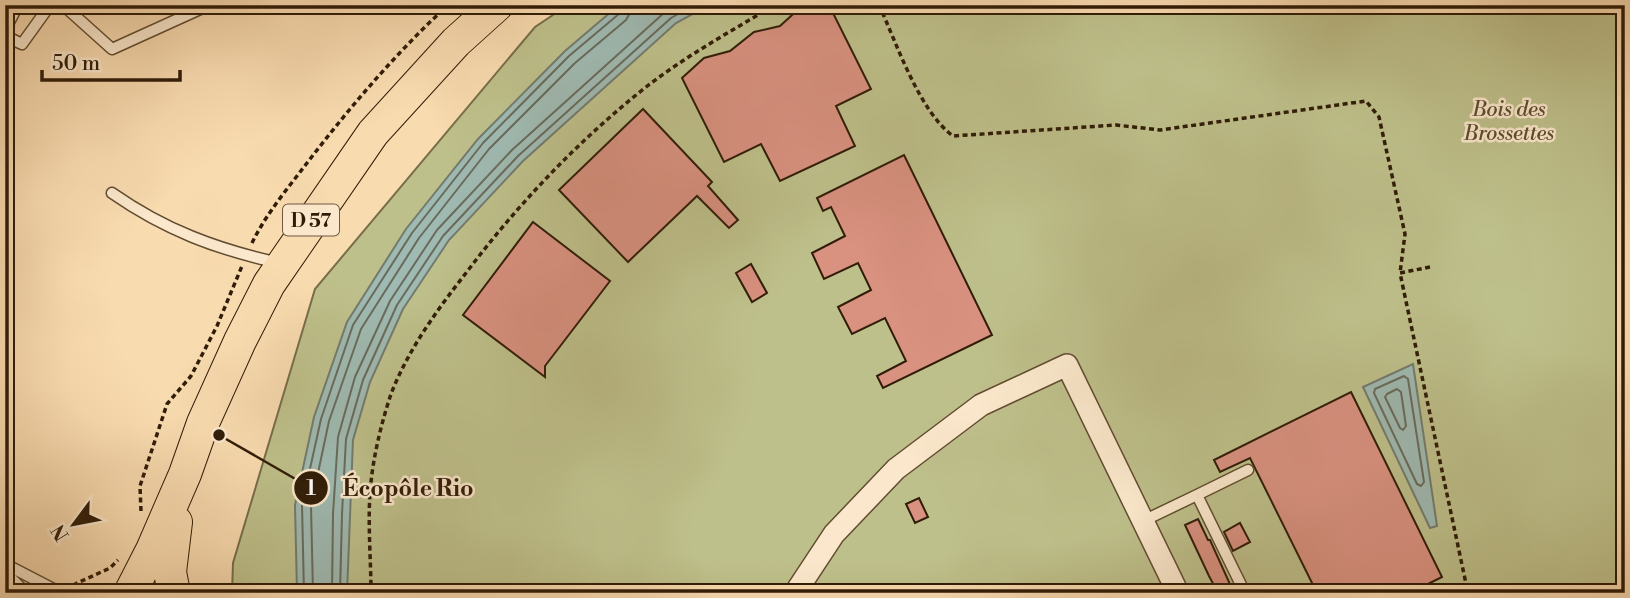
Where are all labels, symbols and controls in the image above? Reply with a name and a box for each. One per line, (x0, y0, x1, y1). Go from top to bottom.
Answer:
scale bar (42, 38, 180, 82)
text: 50 m (52, 51, 100, 77)
park label: Bois des Brossettes (1463, 97, 1554, 147)
road number: D 57 (283, 204, 339, 235)
callout: Écopôle Rio (293, 466, 487, 510)
text: Écopôle Rio (342, 472, 474, 503)
text: 1 (306, 476, 316, 502)
north arrow (38, 490, 108, 560)
text: N (46, 520, 75, 545)

